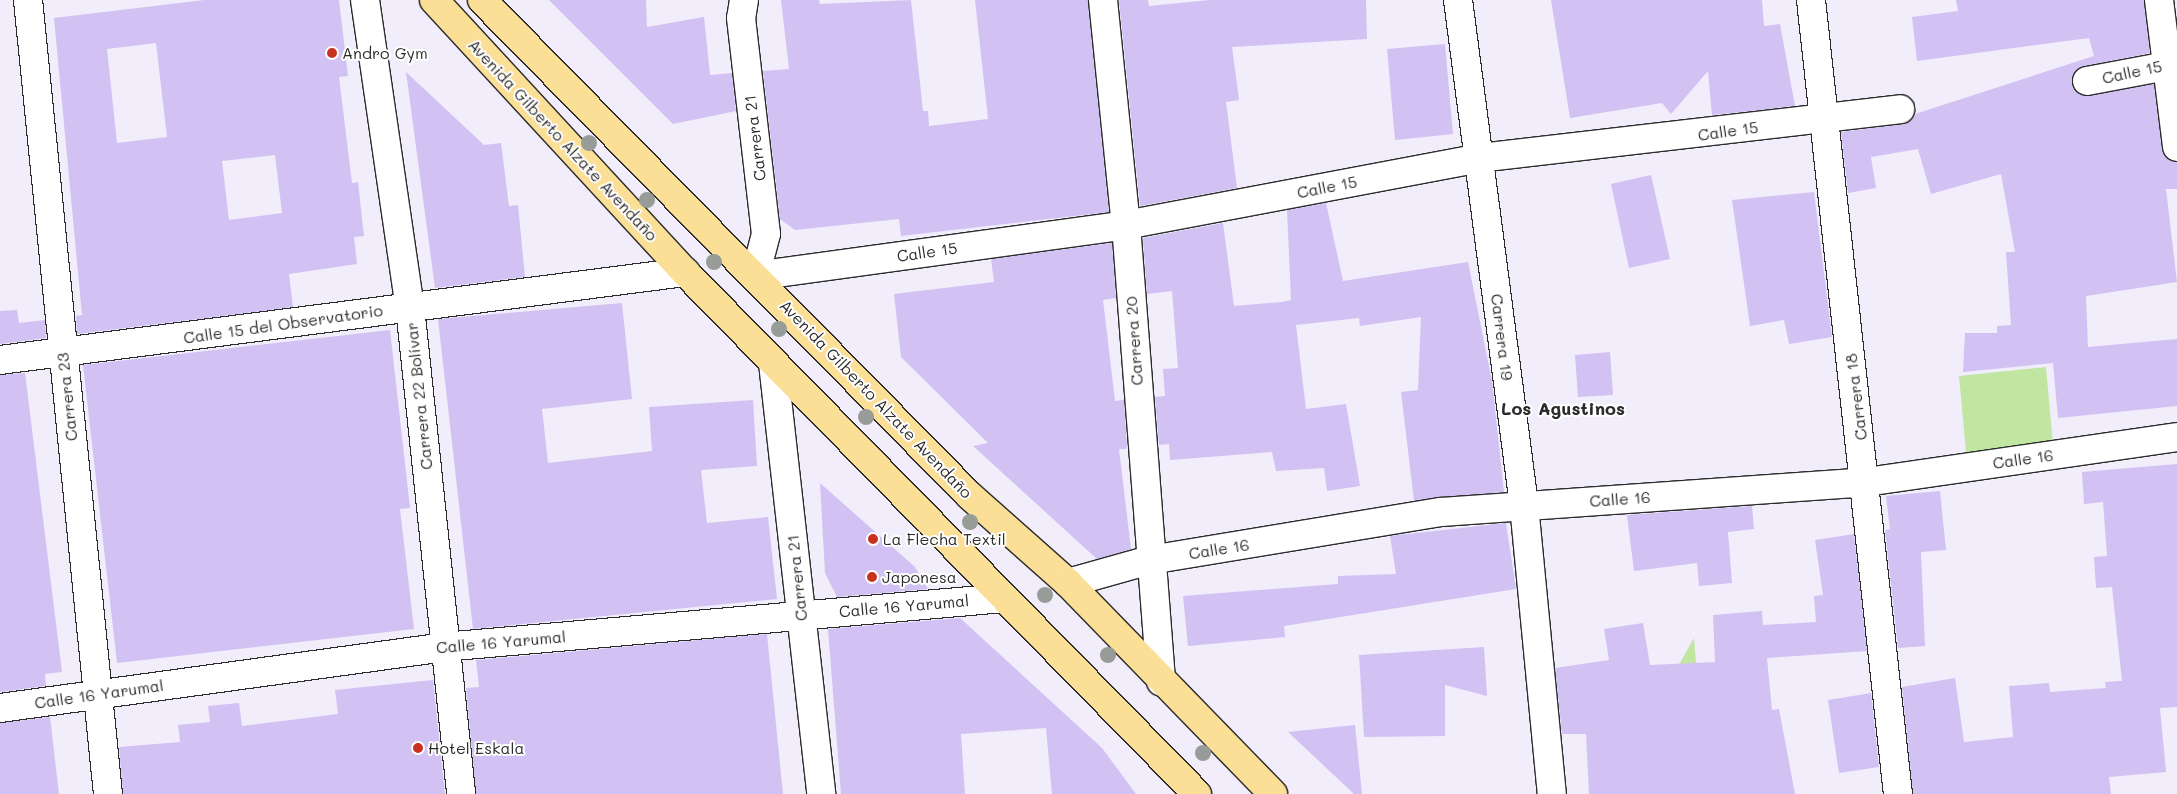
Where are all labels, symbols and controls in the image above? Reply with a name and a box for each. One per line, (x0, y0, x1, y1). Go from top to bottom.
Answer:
street label: Avenida Gilberto Alzate Avendaño (464, 35, 662, 245)
place label: Andro Gym (342, 43, 428, 63)
marker: Andro Gym (326, 47, 338, 59)
street label: Calle 15 (2100, 56, 2164, 88)
street label: Carrera 21 (740, 94, 770, 182)
street label: Calle 15 (1696, 117, 1760, 145)
street label: Calle 15 (1295, 172, 1359, 202)
street label: Calle 15 (895, 238, 959, 266)
street label: Carrera 19 (1487, 293, 1517, 381)
street label: Avenida Gilberto Alzate Avendaño (776, 296, 976, 502)
street label: Carrera 20 (1121, 296, 1147, 386)
street label: Calle 15 del Observatorio (182, 300, 384, 348)
street label: Carrera 22 Bolívar (402, 321, 436, 471)
street label: Carrera 23 (53, 352, 81, 442)
street label: Carrera 18 (1841, 352, 1871, 442)
district label: Los Agustinos (1501, 397, 1625, 419)
street label: Calle 16 (1991, 445, 2055, 473)
street label: Calle 16 (1589, 487, 1651, 511)
place label: La Flecha Textil (883, 529, 1006, 549)
marker: La Flecha Textil (867, 533, 879, 545)
street label: Carrera 21 (783, 534, 811, 622)
street label: Calle 16 (1187, 535, 1251, 563)
place label: Japonesa (882, 567, 957, 587)
marker: Japonesa (866, 571, 878, 583)
street label: Calle 16 Yarumal (838, 591, 970, 621)
street label: Calle 16 Yarumal (435, 627, 567, 657)
street label: Calle 16 Yarumal (33, 675, 165, 713)
place label: Hotel Eskala (428, 738, 524, 758)
marker: Hotel Eskala (412, 742, 424, 754)

